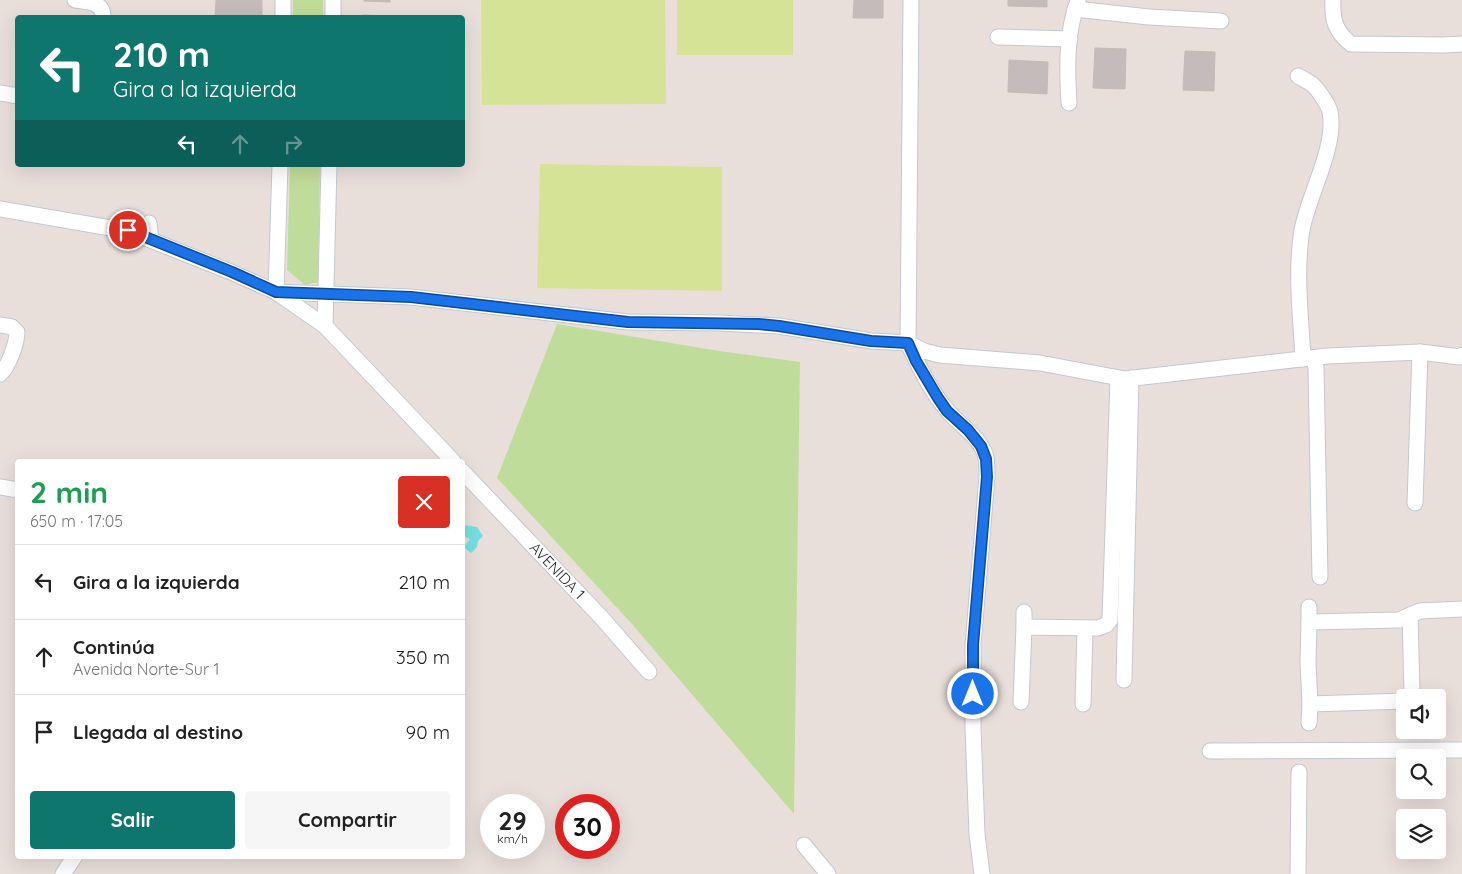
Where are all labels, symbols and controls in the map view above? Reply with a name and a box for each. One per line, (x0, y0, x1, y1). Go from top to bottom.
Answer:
text: 210 m (113, 32, 210, 76)
icon: left (30, 35, 95, 100)
text: Gira a la izquierda (113, 75, 297, 103)
icon: left (173, 130, 201, 158)
icon: ahead (226, 130, 254, 158)
icon: right (279, 130, 307, 158)
pin (107, 209, 149, 251)
icon: arrive (114, 216, 142, 244)
text: 2 min (30, 473, 108, 511)
button: close (398, 476, 450, 528)
text: 650 m · 17:05 (30, 511, 123, 531)
street label: AVENIDA 1 (526, 538, 589, 603)
icon: left (30, 568, 58, 596)
text: Gira a la izquierda (73, 570, 240, 594)
text: 210 m (399, 570, 450, 594)
text: Continúa (73, 635, 155, 659)
icon: ahead (30, 643, 58, 671)
text: 350 m (396, 645, 450, 669)
text: Avenida Norte-Sur 1 (73, 659, 219, 679)
position arrow (946, 667, 998, 719)
map controls (1396, 689, 1446, 859)
button: sound (1396, 689, 1446, 739)
icon: arrive (30, 718, 58, 746)
text: Llegada al destino (73, 720, 243, 744)
text: 90 m (406, 720, 450, 744)
button: search (1396, 749, 1446, 799)
button: Salir (30, 791, 235, 849)
button: Compartir (245, 791, 450, 849)
speed limit sign: 30 (555, 794, 620, 859)
text: 29 (498, 805, 527, 836)
button: layers (1396, 809, 1446, 859)
text: km/h (497, 831, 528, 846)

